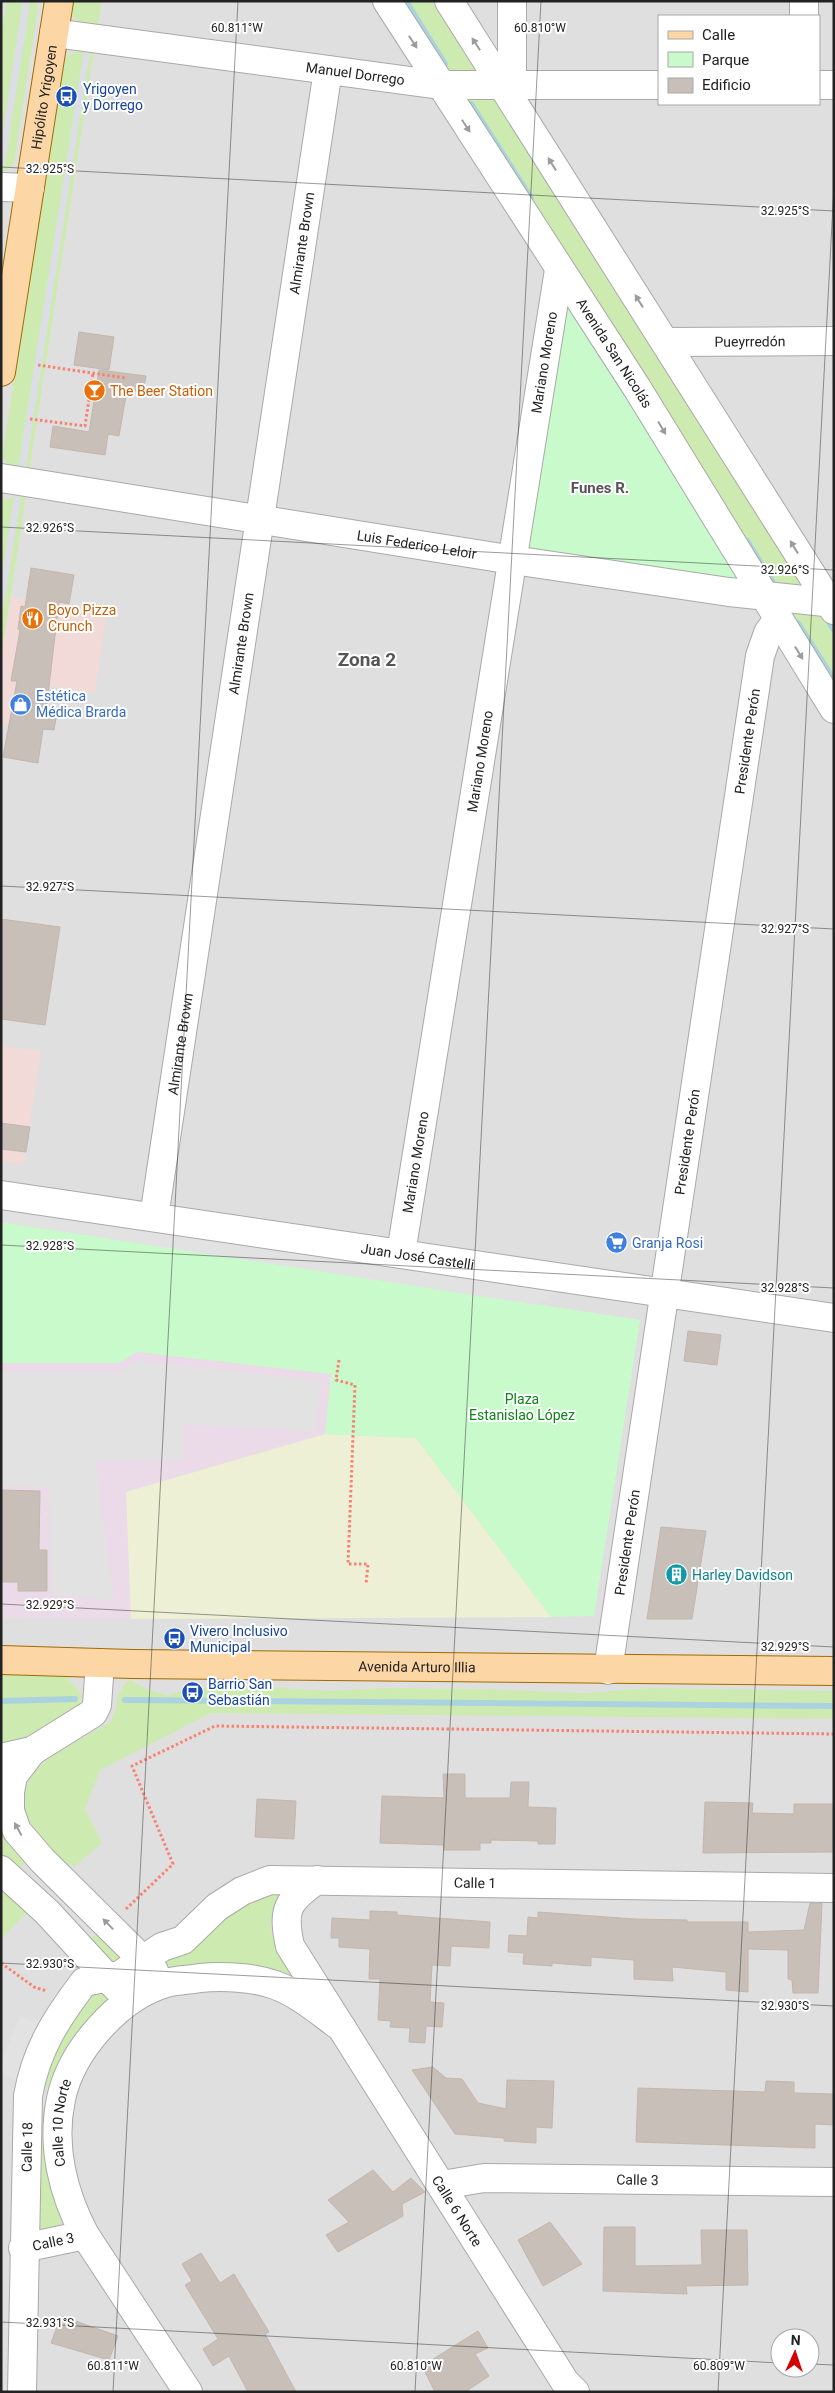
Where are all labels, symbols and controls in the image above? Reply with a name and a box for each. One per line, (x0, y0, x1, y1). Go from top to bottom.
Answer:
legend (658, 15, 820, 105)
text: 60.811°W (211, 21, 263, 35)
text: 60.810°W (514, 21, 566, 35)
text: Calle (702, 26, 735, 44)
one-way arrow (408, 36, 418, 49)
one-way arrow (472, 37, 481, 50)
street label: Hipólito Yrigoyen (28, 44, 60, 151)
text: Parque (702, 51, 749, 69)
street label: Manuel Dorrego (305, 59, 406, 88)
text: Edificio (702, 76, 751, 94)
place label: Yrigoyen y Dorrego (83, 81, 143, 113)
bus stop icon: Yrigoyen y Dorrego (55, 85, 79, 109)
one-way arrow (462, 119, 471, 132)
one-way arrow (548, 157, 557, 170)
text: 32.925°S (26, 162, 74, 176)
street label: Almirante Brown (286, 191, 317, 295)
text: 32.925°S (761, 204, 809, 218)
one-way arrow (634, 294, 644, 308)
street label: Avenida San Nicolás (573, 295, 655, 411)
street label: Mariano Moreno (528, 310, 560, 414)
street label: Pueyrredón (714, 333, 786, 350)
bar icon: The Beer Station (82, 379, 106, 403)
place label: The Beer Station (110, 383, 213, 399)
one-way arrow (657, 422, 666, 435)
district label: Funes R. (571, 479, 629, 497)
text: 32.926°S (26, 521, 74, 535)
street label: Luis Federico Leloir (356, 527, 478, 562)
one-way arrow (789, 540, 798, 553)
text: 32.926°S (761, 563, 809, 577)
street label: Almirante Brown (225, 591, 257, 696)
place label: Boyo Pizza Crunch (48, 602, 116, 634)
restaurant icon: Boyo Pizza Crunch (20, 606, 44, 630)
one-way arrow (794, 646, 804, 660)
district label: Zona 2 (338, 648, 396, 671)
street label: Presidente Perón (731, 687, 763, 795)
place label: Estética Médica Brarda (36, 688, 126, 720)
shop icon: Estética Médica Brarda (8, 692, 32, 716)
street label: Mariano Moreno (464, 709, 496, 813)
text: 32.927°S (26, 880, 74, 894)
text: 32.927°S (761, 922, 809, 936)
street label: Almirante Brown (165, 992, 196, 1096)
street label: Presidente Perón (671, 1088, 703, 1196)
street label: Mariano Moreno (400, 1110, 432, 1214)
supermarket icon: Granja Rosi (604, 1231, 628, 1255)
place label: Granja Rosi (632, 1235, 703, 1251)
text: 32.928°S (26, 1239, 74, 1253)
street label: Juan José Castelli (360, 1240, 475, 1273)
text: 32.928°S (761, 1281, 809, 1295)
park label: Plaza Estanislao López (469, 1391, 575, 1423)
street label: Presidente Perón (611, 1489, 643, 1596)
building icon: Harley Davidson (664, 1563, 688, 1587)
place label: Harley Davidson (692, 1567, 793, 1583)
text: 32.929°S (26, 1598, 74, 1612)
place label: Vivero Inclusivo Municipal (190, 1623, 288, 1655)
bus stop icon: Vivero Inclusivo Municipal (162, 1627, 186, 1651)
text: 32.929°S (761, 1640, 809, 1654)
street label: Avenida Arturo Illia (358, 1658, 476, 1675)
place label: Barrio San Sebastián (208, 1676, 272, 1708)
bus stop icon: Barrio San Sebastián (180, 1680, 204, 1704)
one-way arrow (14, 1822, 22, 1837)
street label: Calle 1 (454, 1875, 496, 1891)
one-way arrow (102, 1918, 114, 1930)
text: 32.930°S (26, 1957, 74, 1971)
text: 32.930°S (761, 1999, 809, 2013)
street label: Calle 10 Norte (49, 2076, 74, 2168)
street label: Calle 18 (18, 2122, 35, 2172)
street label: Calle 6 Norte (429, 2172, 485, 2249)
street label: Calle 3 (616, 2172, 659, 2188)
street label: Calle 3 (31, 2229, 76, 2254)
text: 32.931°S (26, 2316, 74, 2330)
north arrow (770, 2328, 820, 2378)
text: N (790, 2332, 801, 2348)
text: 60.811°W (87, 2359, 139, 2373)
text: 60.810°W (390, 2359, 442, 2373)
text: 60.809°W (693, 2359, 745, 2373)

